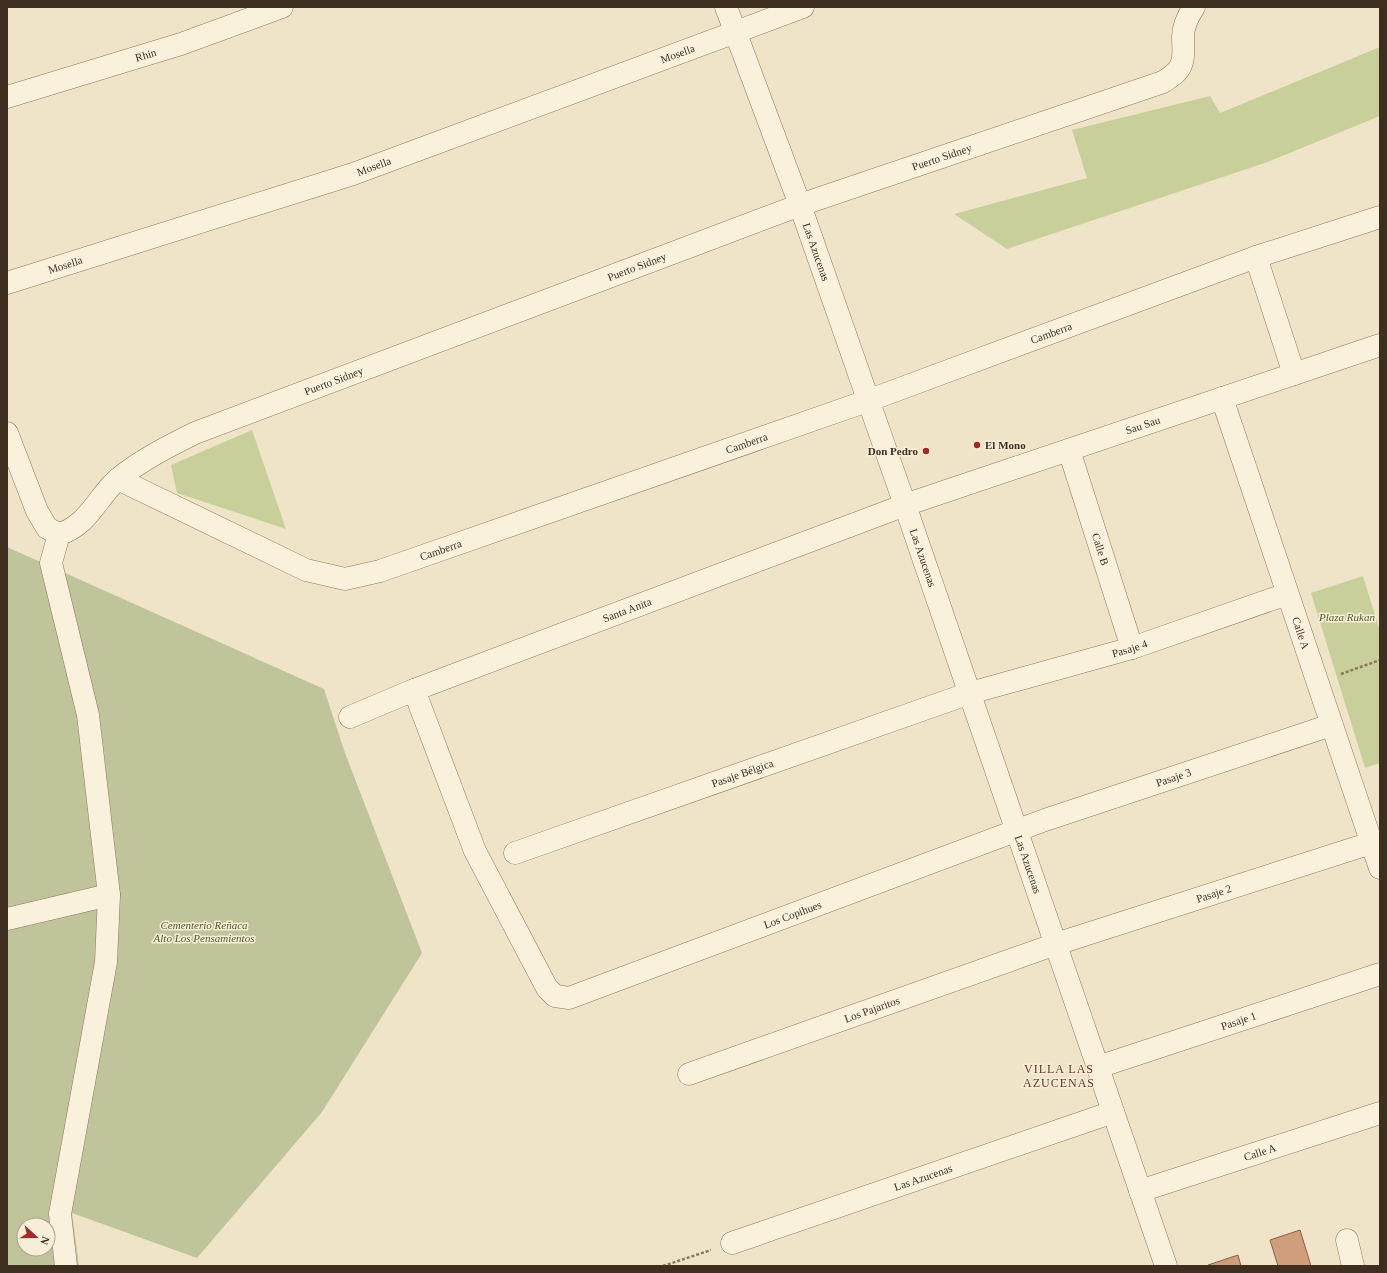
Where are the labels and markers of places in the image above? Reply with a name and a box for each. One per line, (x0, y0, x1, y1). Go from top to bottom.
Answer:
place label: El Mono (985, 439, 1026, 451)
marker: El Mono (972, 440, 982, 450)
place label: Don Pedro (868, 445, 918, 457)
marker: Don Pedro (921, 446, 931, 456)

